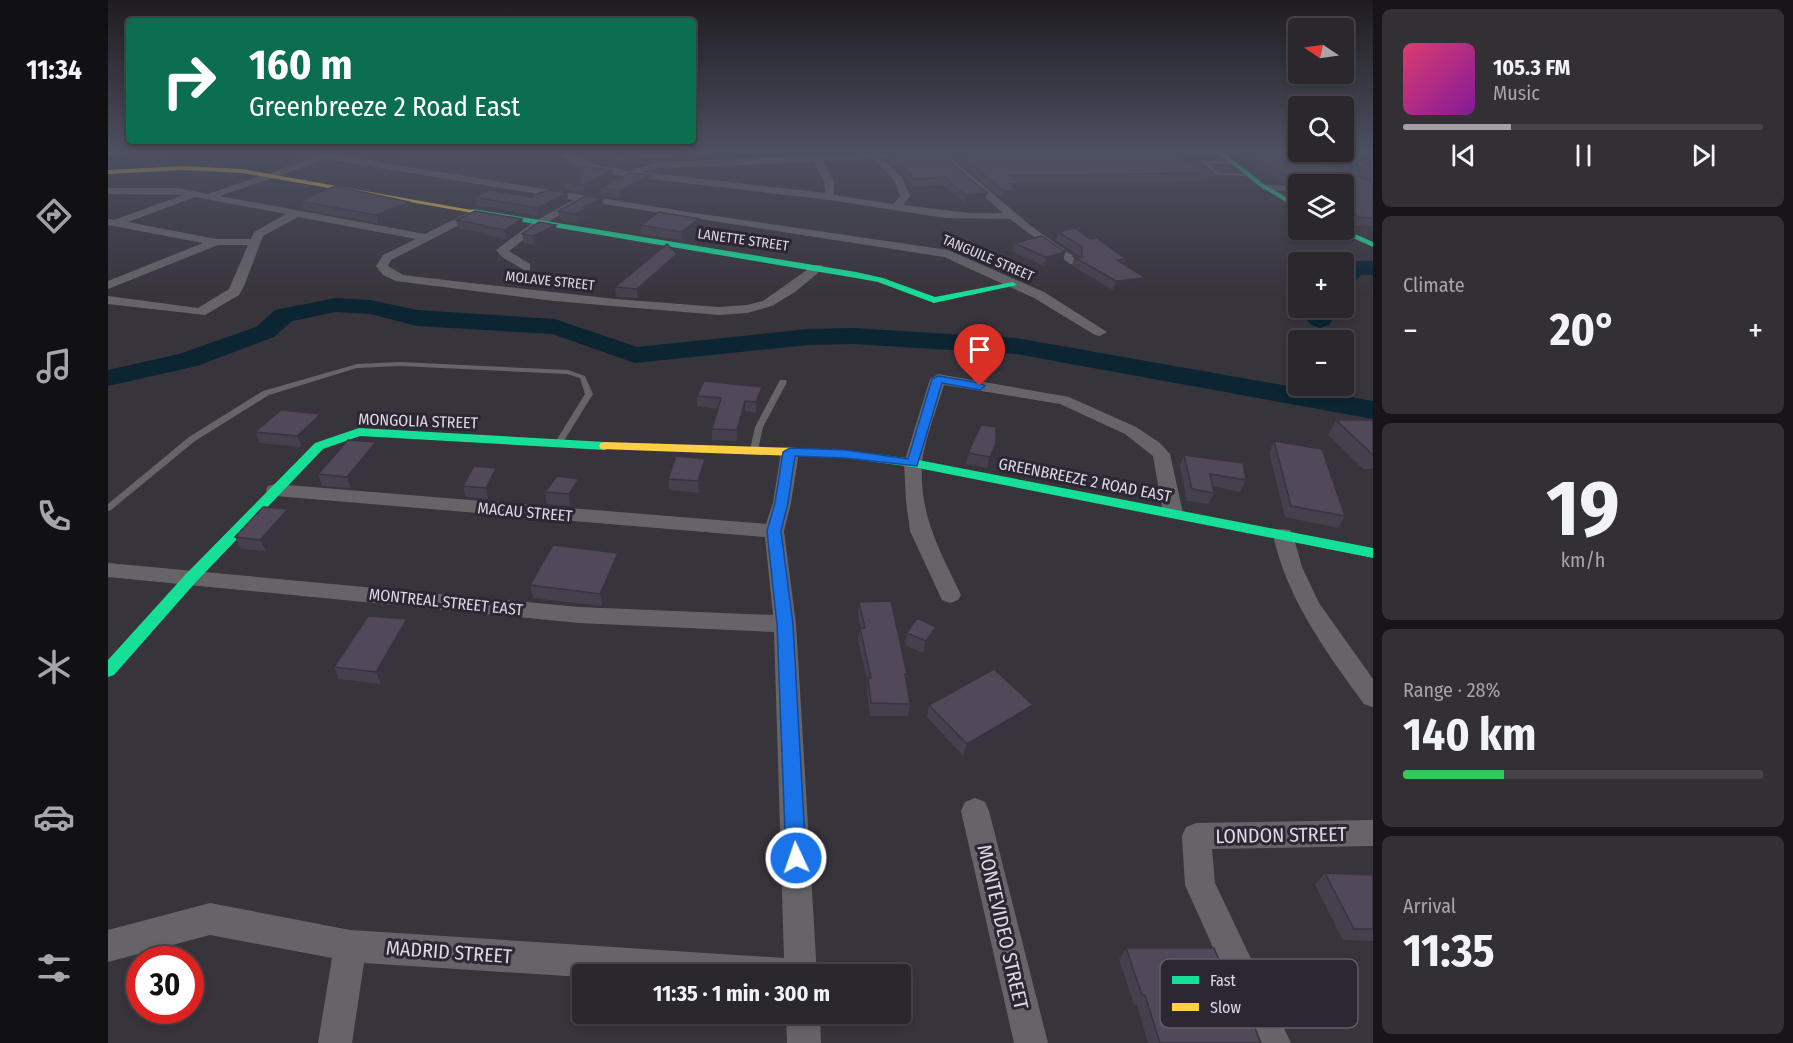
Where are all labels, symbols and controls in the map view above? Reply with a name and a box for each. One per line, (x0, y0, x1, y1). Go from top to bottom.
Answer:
north arrow (1288, 18, 1354, 84)
map controls (1288, 18, 1354, 396)
text: 160 m (249, 40, 352, 90)
icon: right (150, 42, 228, 120)
text: 11:34 (26, 54, 82, 86)
text: 105.3 FM (1493, 54, 1570, 81)
text: Music (1493, 81, 1540, 105)
text: Greenbreeze 2 Road East (249, 91, 520, 123)
button: search (1288, 96, 1354, 162)
icon: previous (1447, 139, 1480, 172)
icon: pause (1567, 139, 1600, 172)
icon: next (1687, 139, 1720, 172)
button: layers (1288, 174, 1354, 240)
icon: directions (33, 195, 75, 237)
street label: LANETTE STREET (696, 225, 790, 255)
street label: TANGUILE STREET (940, 231, 1037, 285)
button: + (1288, 252, 1354, 318)
street label: MOLAVE STREET (505, 268, 596, 294)
text: Climate (1403, 273, 1465, 297)
text: 20° (1550, 303, 1616, 357)
text: − (1403, 311, 1418, 351)
text: + (1748, 311, 1763, 351)
pin (954, 324, 1005, 386)
button: − (1288, 330, 1354, 396)
icon: arrive (963, 333, 996, 366)
icon: music (33, 345, 75, 387)
street label: MONGOLIA STREET (358, 409, 479, 433)
street label: GREENBREEZE 2 ROAD EAST (997, 454, 1174, 506)
text: 19 (1546, 462, 1620, 556)
icon: phone (33, 495, 75, 537)
street label: MACAU STREET (477, 498, 574, 526)
text: km/h (1561, 548, 1605, 572)
street label: MONTREAL STREET EAST (368, 584, 524, 620)
icon: climate (33, 646, 75, 688)
text: Range · 28% (1403, 678, 1500, 702)
text: 140 km (1403, 708, 1536, 762)
icon: car (33, 796, 75, 838)
street label: LONDON STREET (1215, 822, 1348, 848)
position arrow (764, 826, 828, 890)
street label: MONTEVIDEO STREET (972, 842, 1034, 1012)
text: Arrival (1403, 894, 1456, 918)
text: 11:35 (1403, 924, 1495, 978)
street label: MADRID STREET (385, 936, 514, 968)
speed limit sign: 30 (126, 946, 204, 1024)
icon: filters (33, 947, 75, 989)
legend (1160, 959, 1358, 1028)
text: Fast (1210, 971, 1237, 990)
text: 11:35 · 1 min · 300 m (653, 980, 830, 1007)
text: Slow (1210, 998, 1241, 1017)

